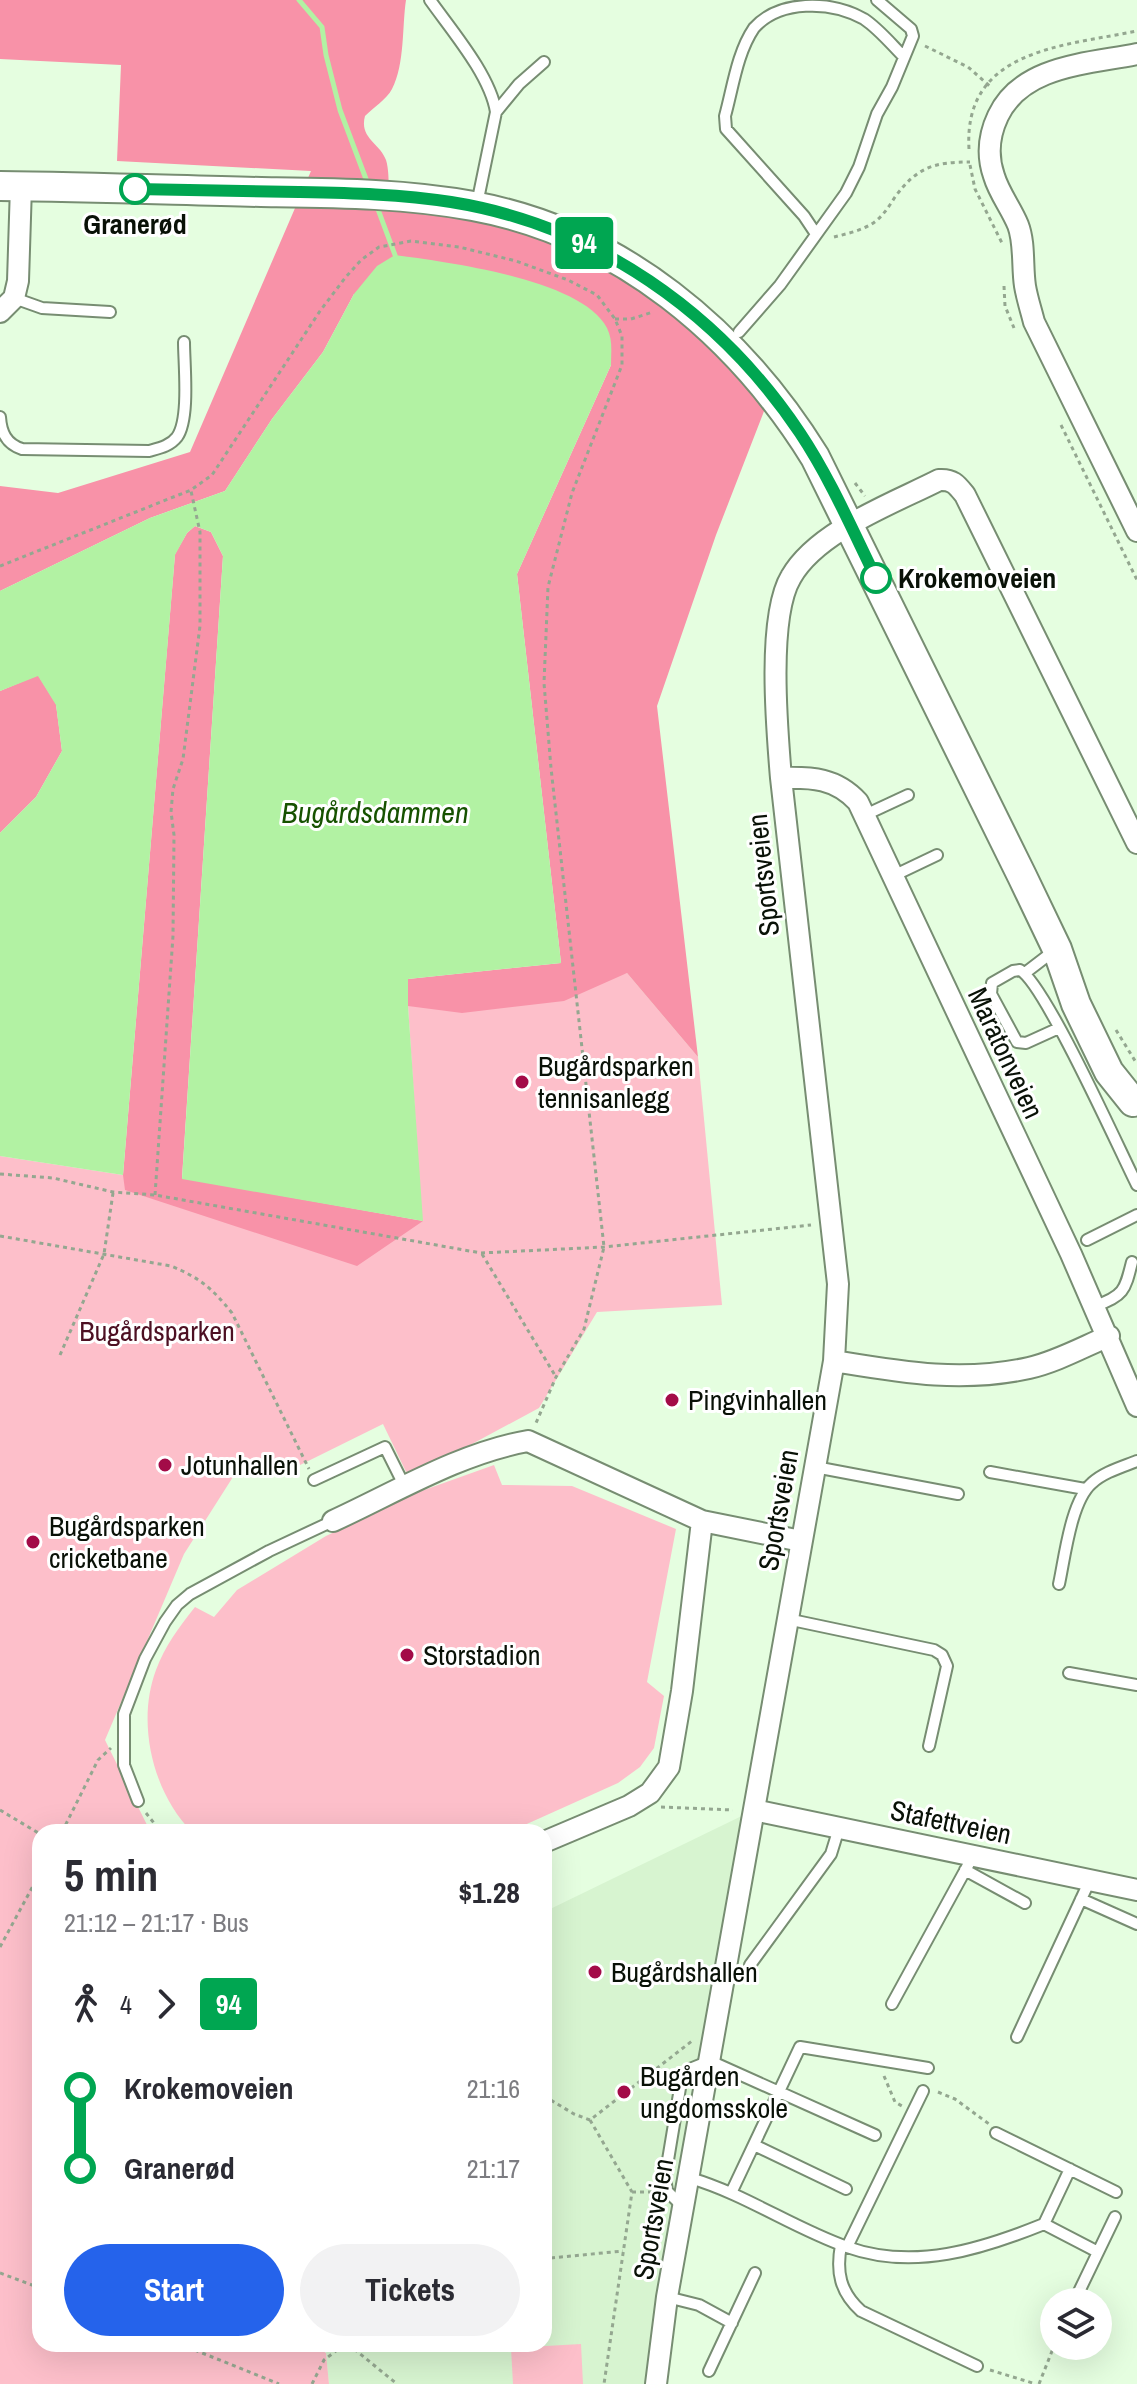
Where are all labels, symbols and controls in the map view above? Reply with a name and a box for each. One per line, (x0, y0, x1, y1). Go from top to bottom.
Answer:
marker: Granerød (120, 174, 150, 204)
place label: Granerød (83, 205, 187, 243)
line badge: 94 (548, 217, 620, 269)
text: 94 (571, 224, 597, 262)
place label: Krokemoveien (898, 559, 1056, 597)
marker: Krokemoveien (861, 563, 891, 593)
water label: Bugårdsdammen (281, 792, 469, 832)
street label: Sportsveien (738, 812, 788, 938)
street label: Maratonveien (959, 981, 1053, 1125)
place label: Bugårdsparken tennisanlegg (538, 1047, 694, 1117)
marker: Bugårdsparken tennisanlegg (513, 1073, 531, 1091)
park label: Bugårdsparken (79, 1312, 235, 1350)
place label: Pingvinhallen (688, 1381, 827, 1419)
marker: Pingvinhallen (663, 1391, 681, 1409)
place label: Jotunhallen (181, 1446, 298, 1484)
street label: Sportsveien (749, 1446, 807, 1574)
marker: Jotunhallen (156, 1456, 174, 1474)
place label: Bugårdsparken cricketbane (49, 1507, 205, 1577)
marker: Bugårdsparken cricketbane (24, 1533, 42, 1551)
place label: Storstadion (423, 1636, 540, 1674)
marker: Storstadion (398, 1646, 416, 1664)
street label: Stafettveien (887, 1791, 1015, 1853)
text: 5 min (64, 1845, 158, 1905)
text: $1.28 (458, 1872, 520, 1912)
text: 21:12 – 21:17 · Bus (64, 1905, 249, 1940)
place label: Bugårdshallen (611, 1953, 758, 1991)
marker: Bugårdshallen (586, 1963, 604, 1981)
icon: walk (64, 1982, 108, 2026)
icon: forward (144, 1982, 188, 2026)
text: 94 (216, 1985, 241, 2023)
text: 4 (120, 1987, 132, 2022)
place label: Bugården ungdomsskole (640, 2057, 788, 2127)
text: Krokemoveien (124, 2068, 294, 2108)
text: 21:16 (467, 2071, 520, 2106)
marker: Bugården ungdomsskole (615, 2083, 633, 2101)
text: Granerød (124, 2148, 235, 2188)
text: 21:17 (467, 2151, 520, 2186)
street label: Sportsveien (624, 2155, 682, 2283)
button: Start (64, 2244, 284, 2336)
button: Tickets (300, 2244, 520, 2336)
map controls (1040, 2288, 1112, 2360)
button: layers (1040, 2288, 1112, 2360)

